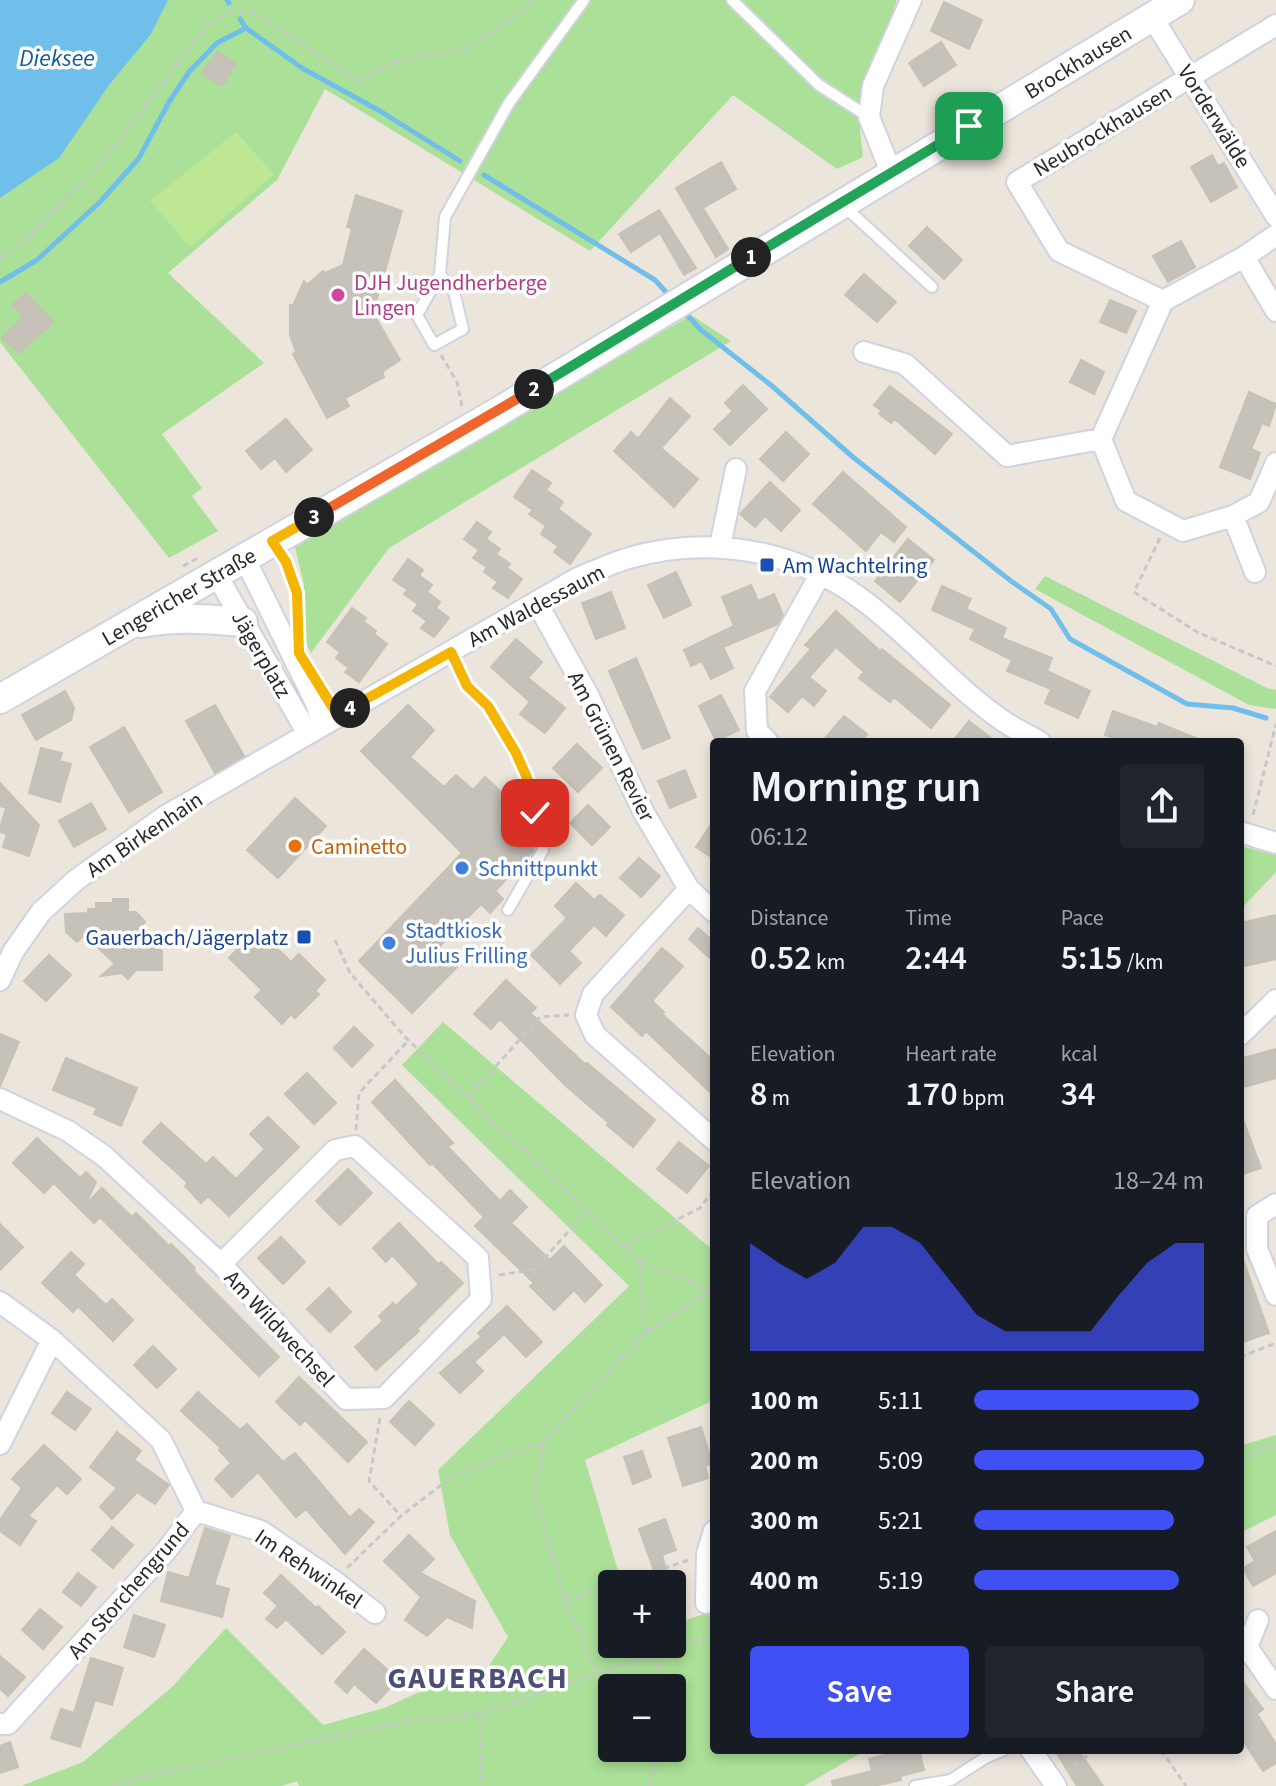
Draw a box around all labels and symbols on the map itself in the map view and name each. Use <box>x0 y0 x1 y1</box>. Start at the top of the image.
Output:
street label: Brockhausen <box>1018 18 1138 108</box>
water label: Dieksee <box>19 41 95 76</box>
street label: Vorderwälde <box>1170 58 1259 175</box>
street label: Neubrockhausen <box>1027 77 1178 185</box>
pin <box>935 92 1003 160</box>
pin: 1 <box>731 237 771 277</box>
place label: DJH Jugendherberge Lingen <box>354 267 547 324</box>
marker: DJH Jugendherberge Lingen <box>329 286 347 304</box>
pin: 2 <box>514 369 554 409</box>
pin: 3 <box>294 497 334 537</box>
street label: Lengericher Straße <box>96 540 262 654</box>
place label: Am Wachtelring <box>783 550 927 582</box>
street label: Am Waldessaum <box>462 556 611 655</box>
marker: Am Wachtelring <box>758 556 776 574</box>
street label: Jägerplatz <box>223 605 299 704</box>
street label: Am Grünen Revier <box>559 666 663 827</box>
pin: 4 <box>330 688 370 728</box>
pin <box>501 779 569 847</box>
street label: Am Birkenhain <box>80 784 209 886</box>
place label: Caminetto <box>311 831 407 863</box>
marker: Caminetto <box>286 837 304 855</box>
place label: Schnittpunkt <box>478 853 598 885</box>
marker: Schnittpunkt <box>453 859 471 877</box>
place label: Stadtkiosk Julius Frilling <box>405 915 527 972</box>
place label: Gauerbach/Jägerplatz <box>86 922 288 954</box>
marker: Gauerbach/Jägerplatz <box>295 928 313 946</box>
marker: Stadtkiosk Julius Frilling <box>380 934 398 952</box>
street label: Am Wildwechsel <box>217 1263 342 1394</box>
street label: Am Storchengrund <box>60 1515 197 1666</box>
street label: Im Rehwinkel <box>248 1521 369 1617</box>
district label: GAUERBACH <box>387 1657 569 1700</box>

